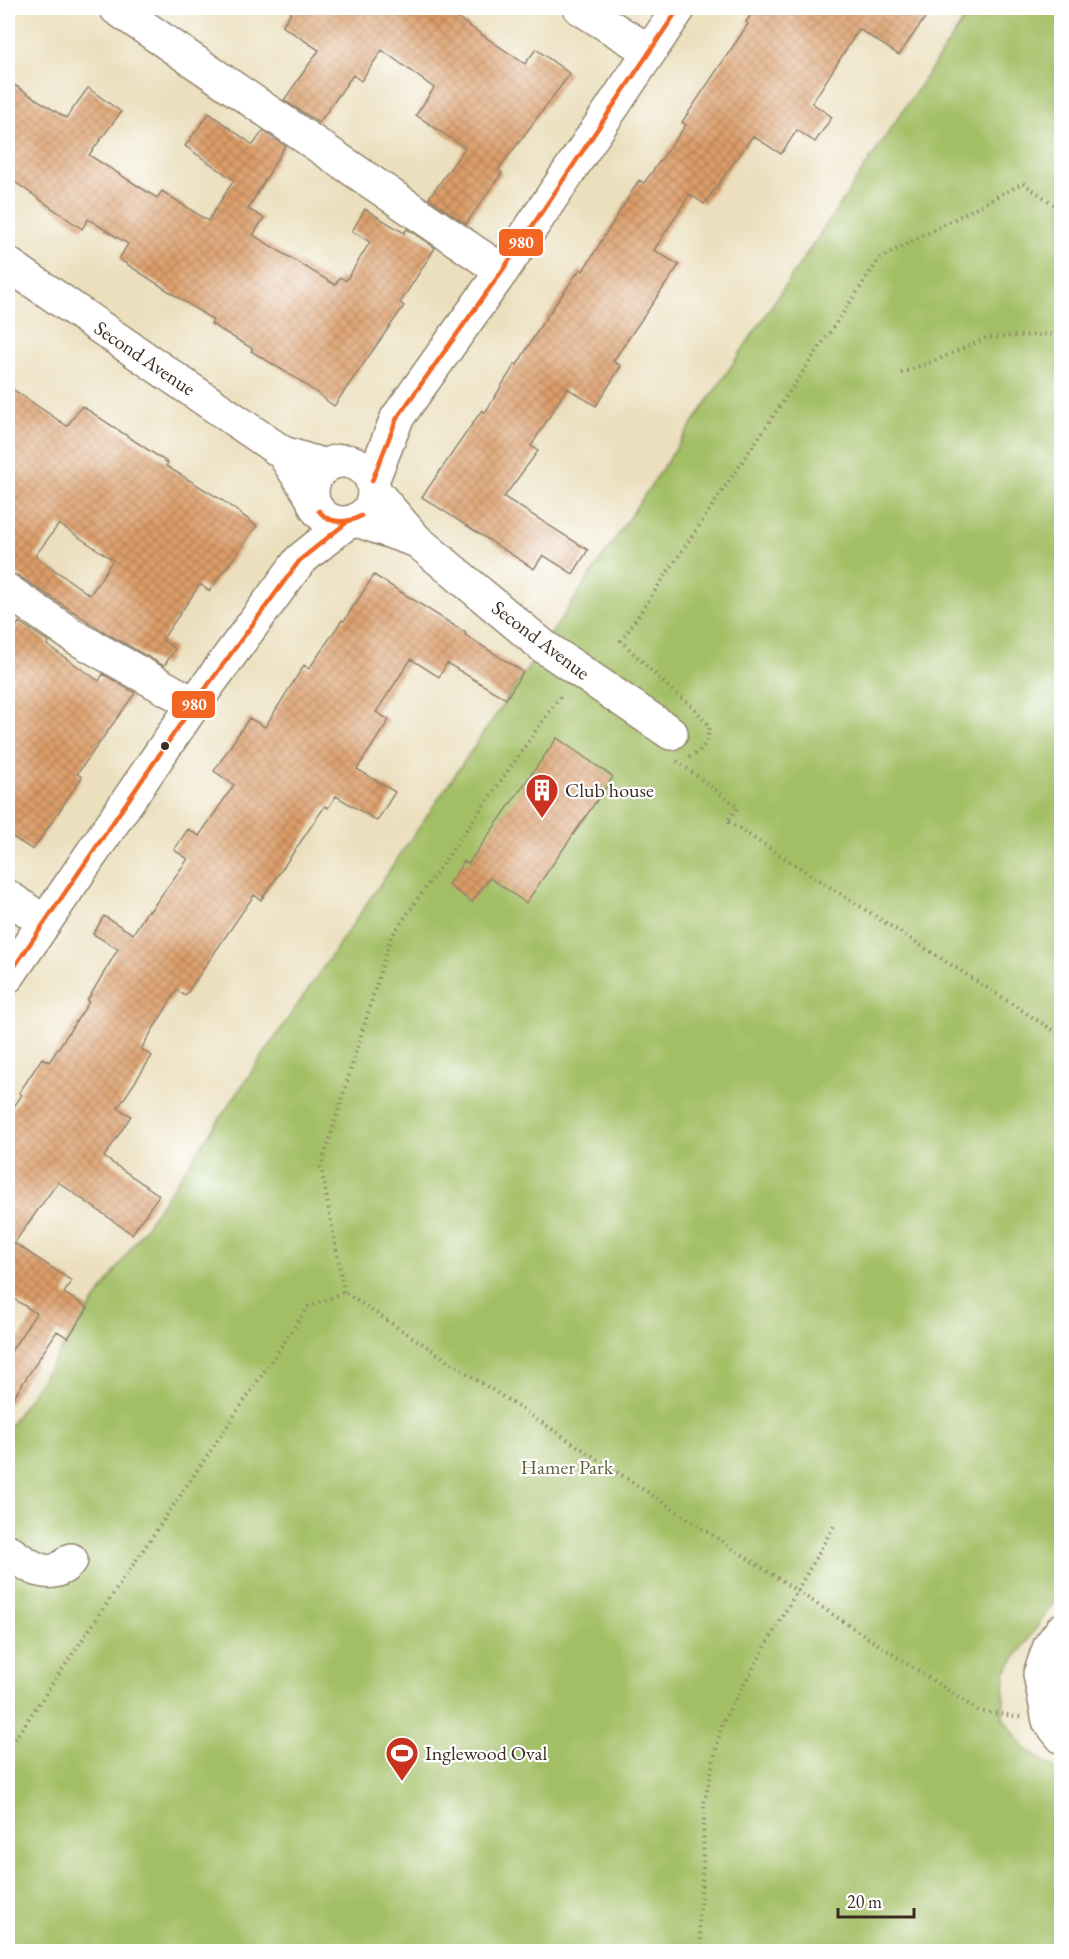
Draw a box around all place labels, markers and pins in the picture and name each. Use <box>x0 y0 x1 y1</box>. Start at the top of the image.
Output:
unlabelled marker <box>159 740 171 752</box>
building icon: Club house <box>524 772 560 819</box>
place label: Club house <box>565 777 654 803</box>
sports icon: Inglewood Oval <box>384 1735 420 1782</box>
place label: Inglewood Oval <box>425 1740 547 1766</box>

